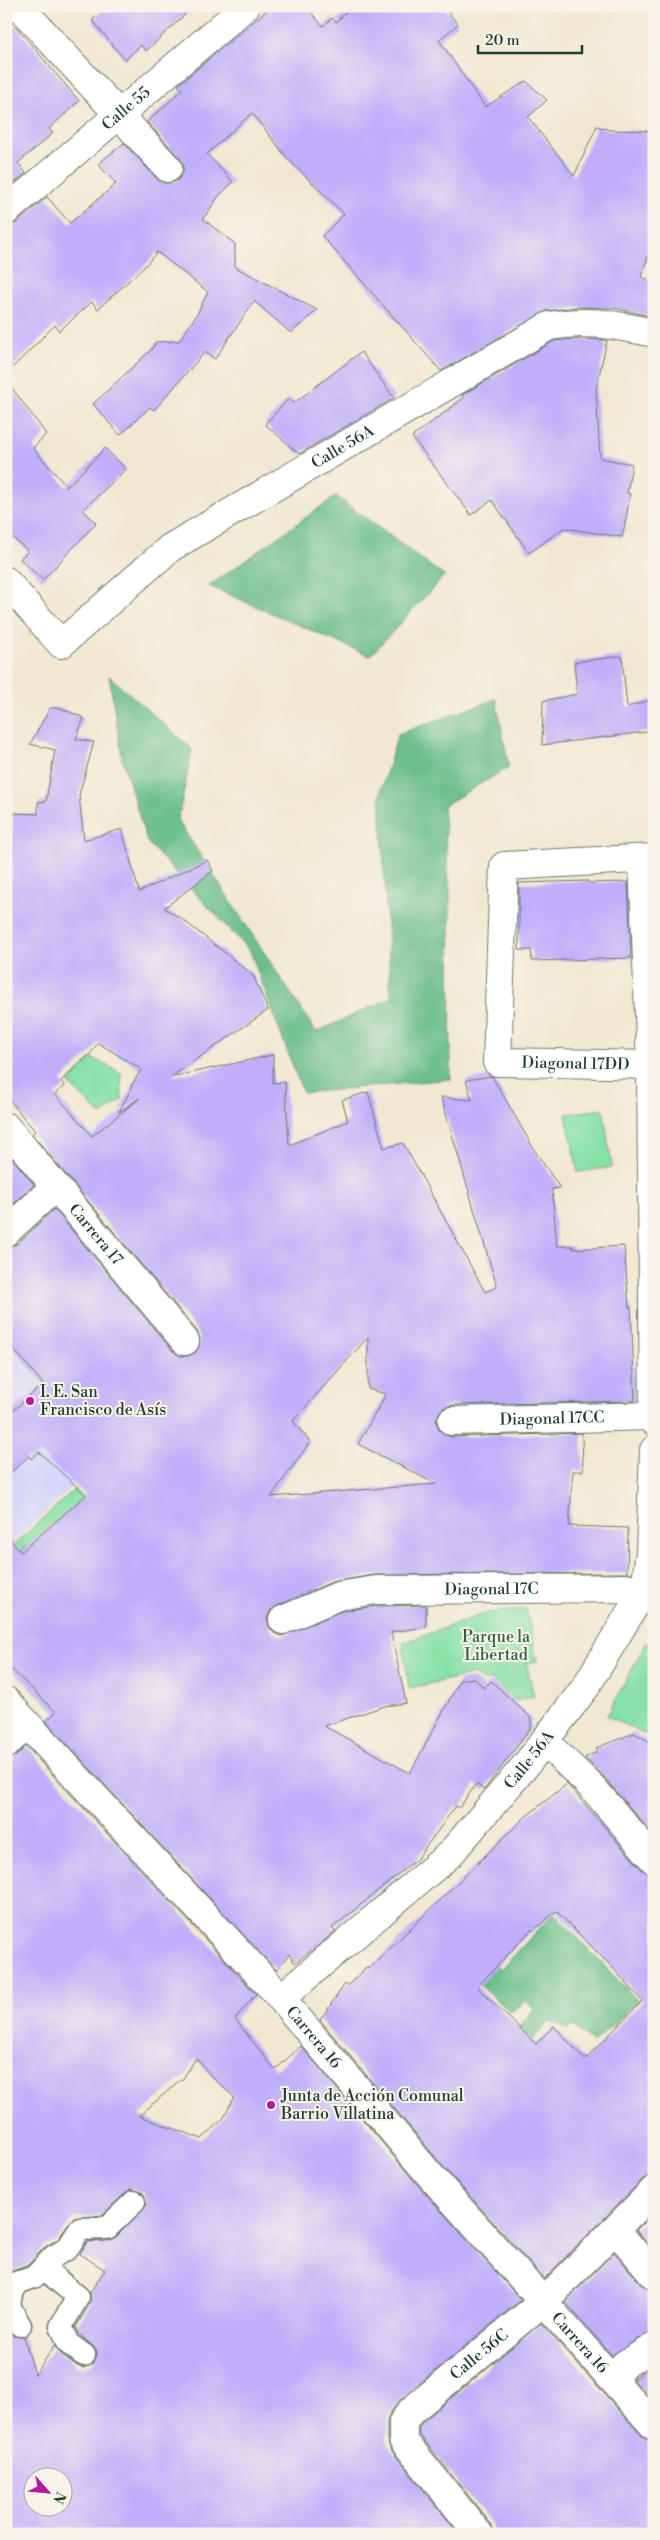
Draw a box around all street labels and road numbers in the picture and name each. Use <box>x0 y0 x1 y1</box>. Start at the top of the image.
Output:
street label: Calle 55 <box>98 82 155 135</box>
street label: Calle 56A <box>308 420 379 473</box>
street label: Diagonal 17DD <box>522 1052 630 1075</box>
street label: Carrera 17 <box>65 1200 127 1269</box>
street label: Diagonal 17CC <box>499 1407 605 1430</box>
street label: Diagonal 17C <box>444 1579 539 1599</box>
street label: Calle 56A <box>500 1726 559 1793</box>
street label: Carrera 16 <box>282 2002 346 2073</box>
street label: Carrera 16 <box>547 2308 613 2378</box>
street label: Calle 56C <box>446 2325 512 2384</box>

